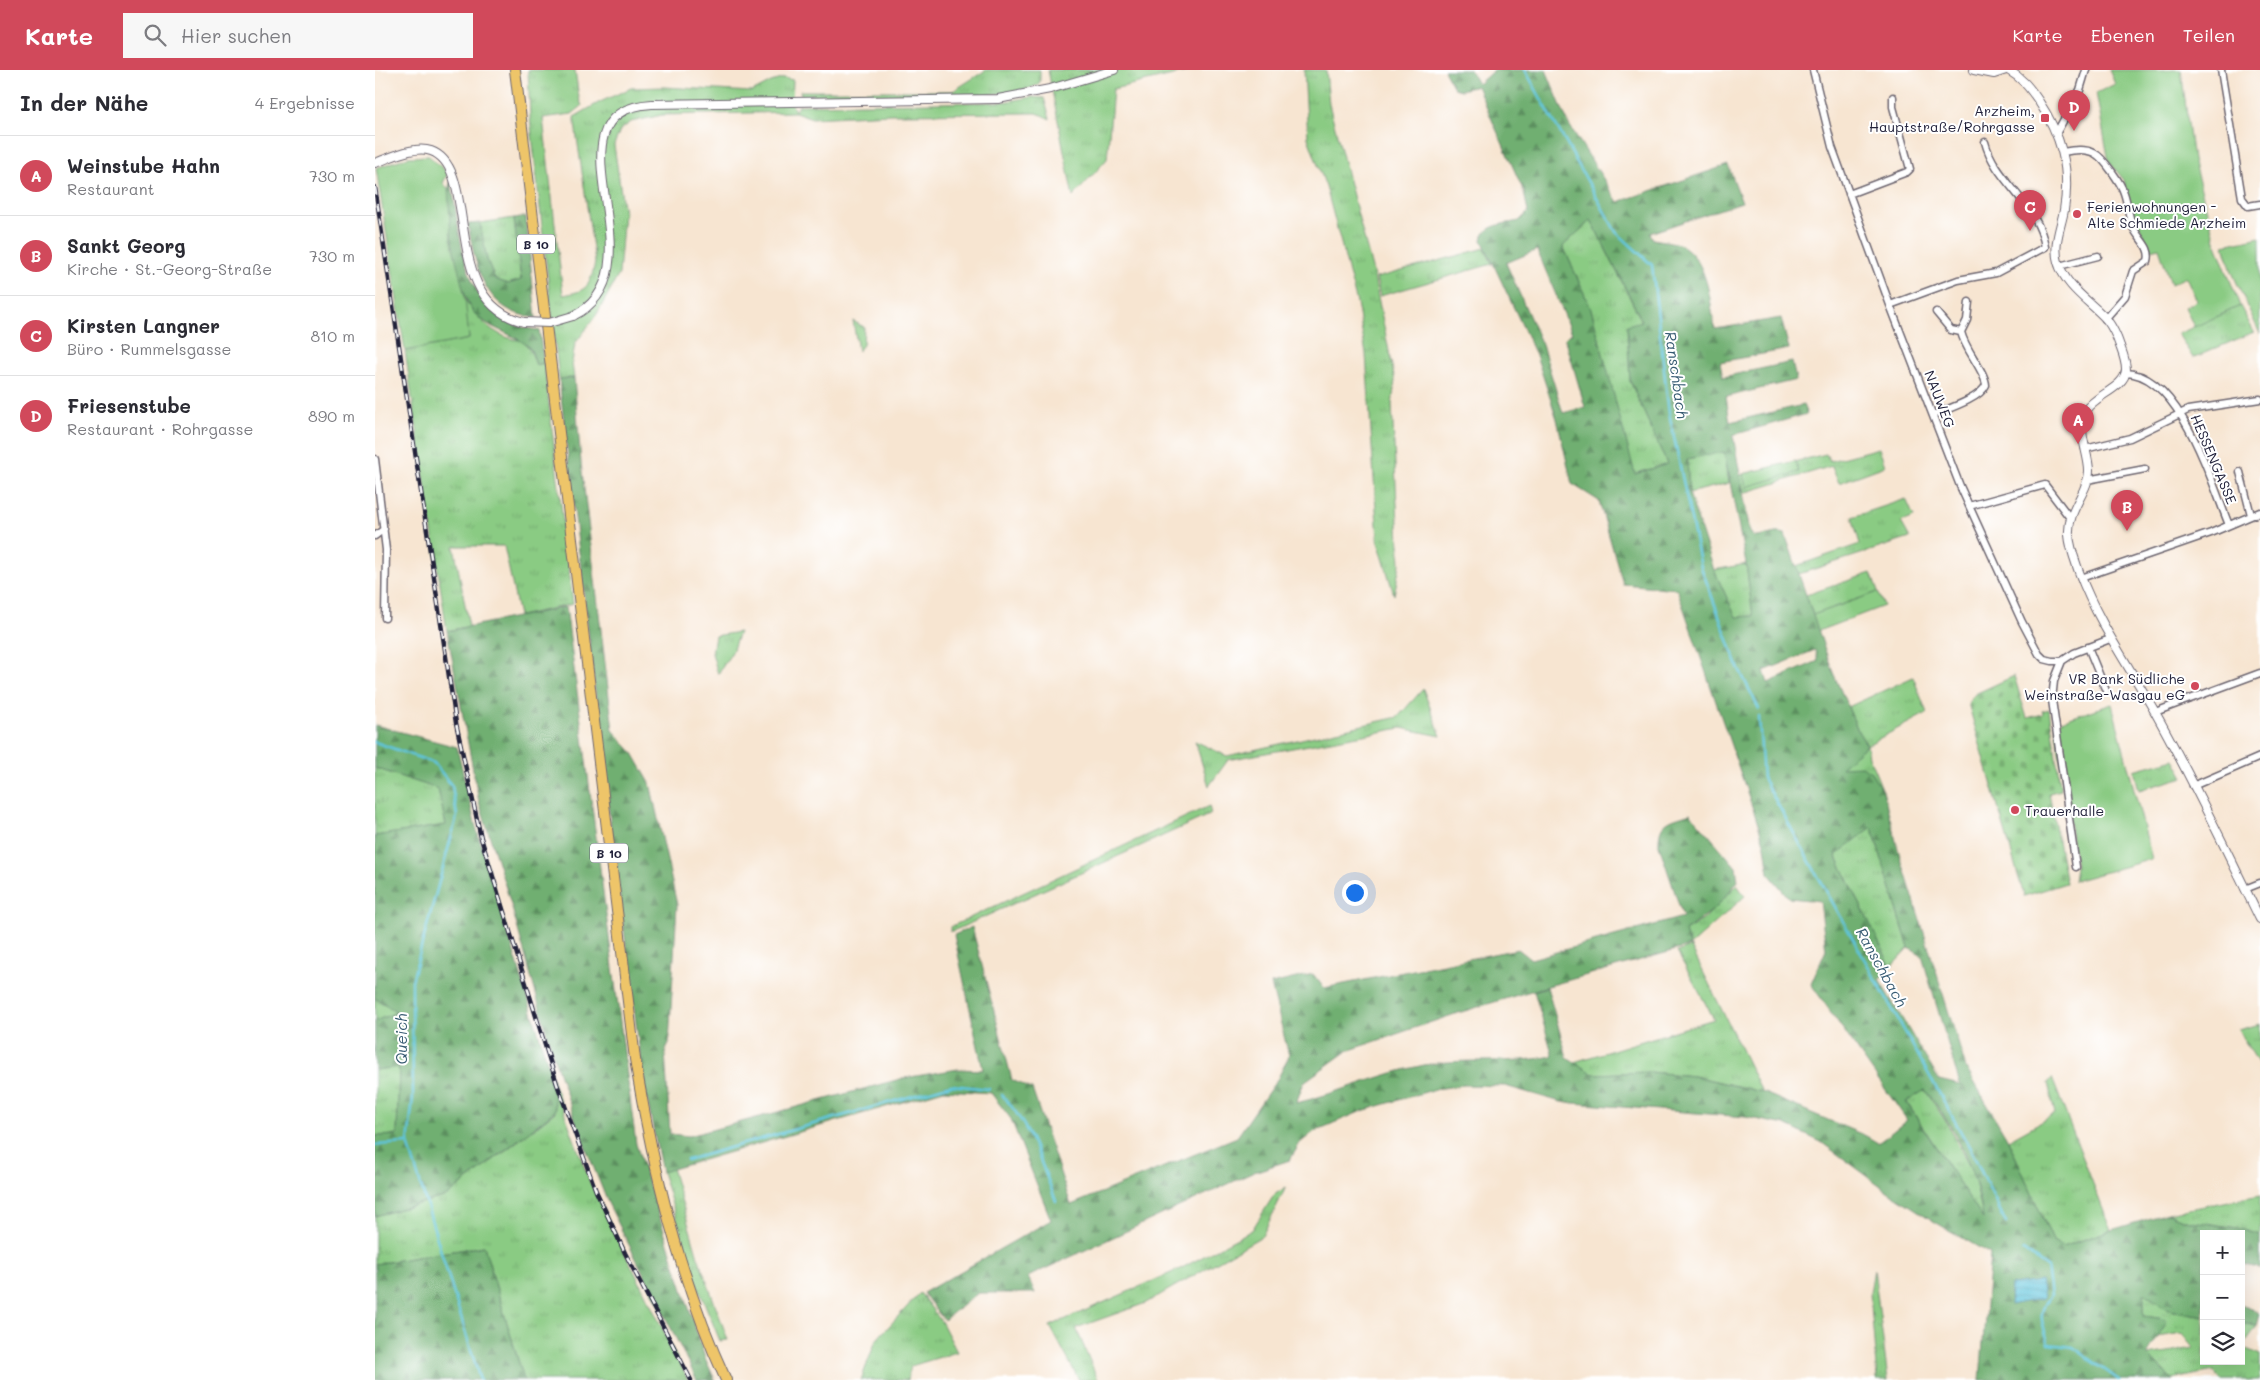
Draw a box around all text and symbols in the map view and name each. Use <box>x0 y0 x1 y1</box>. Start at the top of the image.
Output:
search box <box>123 13 473 58</box>
text: Karte <box>25 20 93 51</box>
icon: search <box>141 21 169 49</box>
text: Hier suchen <box>181 23 292 48</box>
text: Karte <box>2012 23 2063 47</box>
text: Ebenen <box>2091 23 2155 47</box>
text: Teilen <box>2183 23 2235 47</box>
text: In der Nähe <box>20 89 148 116</box>
pin: D <box>2058 90 2090 131</box>
text: 4 Ergebnisse <box>255 92 355 113</box>
place label: Arzheim, Hauptstraße/Rohrgasse <box>1869 101 2035 136</box>
marker: Arzheim, Hauptstraße/Rohrgasse <box>2039 112 2051 124</box>
text: Weinstube Hahn <box>67 153 220 178</box>
text: A <box>30 165 42 186</box>
text: 730 m <box>309 165 355 186</box>
text: Restaurant <box>67 178 155 199</box>
pin: C <box>2014 190 2046 231</box>
place label: Ferienwohnungen - Alte Schmiede Arzheim <box>2087 197 2246 232</box>
marker: Ferienwohnungen - Alte Schmiede Arzheim <box>2071 208 2083 220</box>
text: Sankt Georg <box>67 233 186 258</box>
road number: B 10 <box>517 234 555 253</box>
text: B <box>31 245 41 266</box>
text: 730 m <box>309 245 355 266</box>
text: Kirche · St.-Georg-Straße <box>67 258 272 279</box>
text: Kirsten Langner <box>67 313 220 338</box>
text: C <box>30 325 42 346</box>
text: 810 m <box>310 325 355 346</box>
water label: Ranschbach <box>1661 330 1693 420</box>
text: Büro · Rummelsgasse <box>67 338 231 359</box>
street label: NAUWEG <box>1920 368 1960 430</box>
text: Friesenstube <box>67 393 191 418</box>
pin: A <box>2062 403 2094 444</box>
text: D <box>30 405 42 426</box>
text: 890 m <box>308 405 355 426</box>
street label: HESSENGASSE <box>2187 411 2241 507</box>
text: Restaurant · Rohrgasse <box>67 418 253 439</box>
pin: B <box>2111 490 2143 531</box>
place label: VR Bank Südliche Weinstraße-Wasgau eG <box>2024 669 2185 704</box>
marker: VR Bank Südliche Weinstraße-Wasgau eG <box>2189 680 2201 692</box>
place label: Trauerhalle <box>2025 801 2104 820</box>
marker: Trauerhalle <box>2009 804 2021 816</box>
road number: B 10 <box>590 844 628 862</box>
your location <box>1342 880 1368 906</box>
water label: Ranschbach <box>1852 924 1912 1010</box>
water label: Queich <box>391 1013 411 1065</box>
map controls <box>2200 1230 2245 1365</box>
button: + <box>2200 1230 2245 1275</box>
button: − <box>2200 1275 2245 1320</box>
button: layers <box>2200 1320 2245 1365</box>

